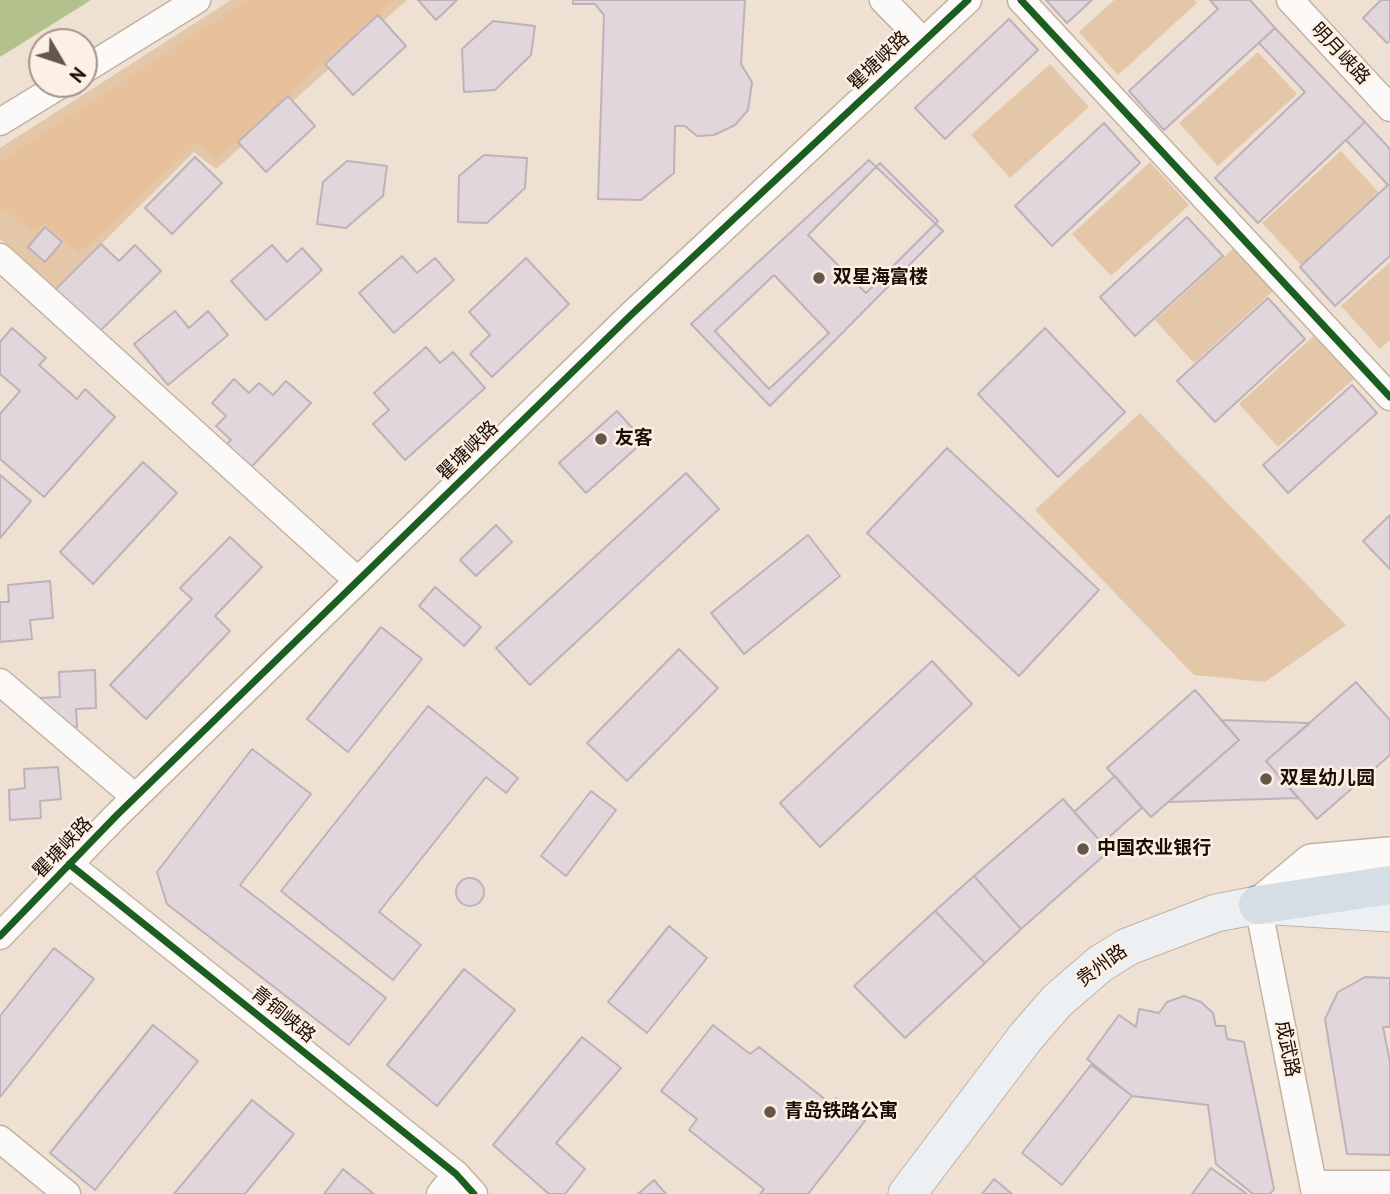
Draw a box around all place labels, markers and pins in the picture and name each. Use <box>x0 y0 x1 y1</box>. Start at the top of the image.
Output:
place label: 双星海富楼 <box>833 267 928 289</box>
marker: 双星海富楼 <box>811 270 827 286</box>
place label: 友客 <box>615 428 653 450</box>
marker: 友客 <box>593 431 609 447</box>
place label: 双星幼儿园 <box>1280 768 1375 790</box>
marker: 双星幼儿园 <box>1258 771 1274 787</box>
place label: 中国农业银行 <box>1097 838 1211 860</box>
marker: 中国农业银行 <box>1075 841 1091 857</box>
place label: 青岛铁路公寓 <box>784 1101 898 1123</box>
marker: 青岛铁路公寓 <box>762 1104 778 1120</box>

